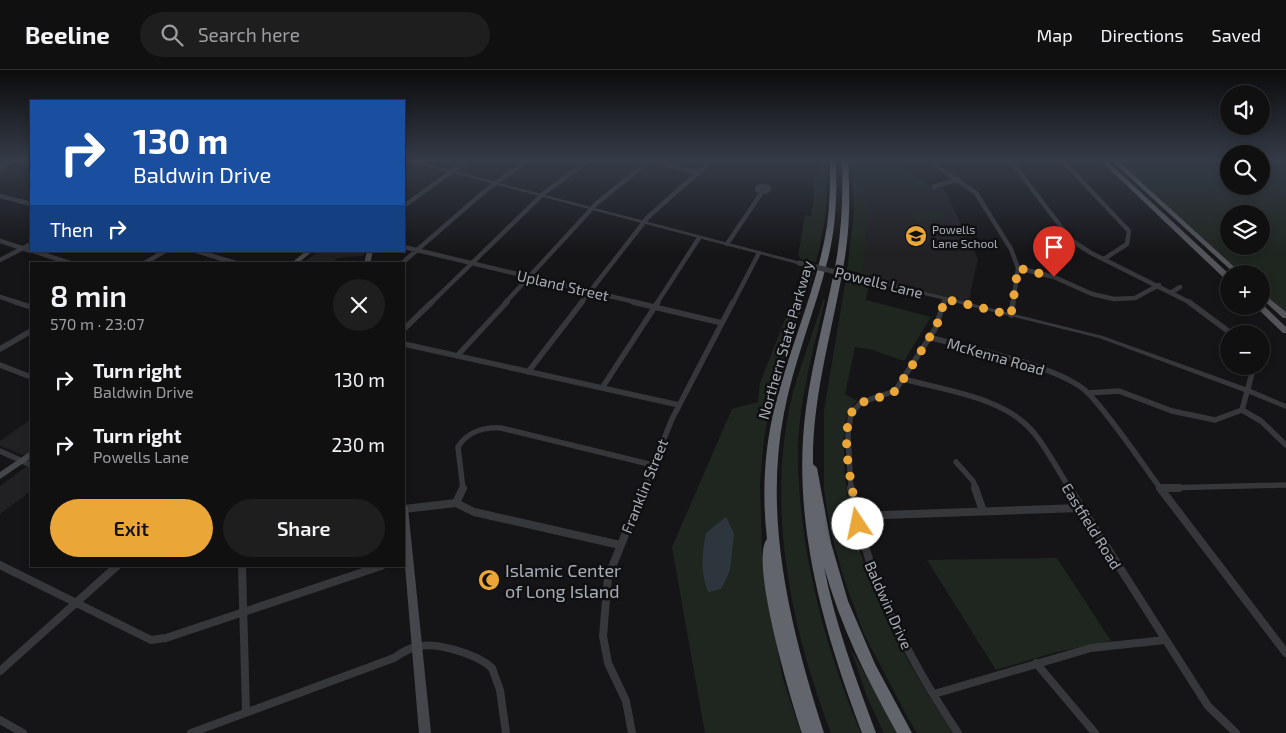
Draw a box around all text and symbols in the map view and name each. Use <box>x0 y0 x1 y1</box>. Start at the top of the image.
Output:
search box <box>140 12 490 57</box>
text: Beeline <box>25 20 110 49</box>
icon: search <box>158 21 186 49</box>
text: Search here <box>198 23 300 46</box>
text: Map <box>1036 24 1073 46</box>
text: Directions <box>1101 24 1184 46</box>
text: Saved <box>1212 24 1261 46</box>
map controls <box>1220 85 1270 375</box>
button: sound <box>1220 85 1270 135</box>
text: 130 m <box>133 119 228 161</box>
icon: right <box>50 120 115 185</box>
button: search <box>1220 145 1270 195</box>
text: Baldwin Drive <box>133 161 271 187</box>
button: layers <box>1220 205 1270 255</box>
icon: right <box>103 215 131 243</box>
text: Then <box>50 218 93 241</box>
place label: Powells Lane School <box>932 222 998 250</box>
school or university icon: Powells Lane School <box>904 224 928 248</box>
pin <box>1033 226 1075 277</box>
icon: arrive <box>1040 233 1068 261</box>
street label: Northern State Parkway <box>754 259 816 421</box>
street label: Powells Lane <box>833 262 925 302</box>
button: + <box>1220 265 1270 315</box>
street label: Upland Street <box>515 266 611 304</box>
text: 8 min <box>50 277 127 313</box>
button: close <box>333 279 385 331</box>
text: 570 m · 23:07 <box>50 314 144 333</box>
button: − <box>1220 325 1270 375</box>
street label: McKenna Road <box>945 333 1047 379</box>
text: Turn right <box>93 359 181 382</box>
icon: right <box>50 366 78 394</box>
text: 130 m <box>335 368 385 391</box>
text: Baldwin Drive <box>93 382 194 401</box>
text: Turn right <box>93 424 181 447</box>
icon: right <box>50 431 78 459</box>
text: 230 m <box>331 433 385 456</box>
street label: Franklin Street <box>617 436 671 536</box>
text: Powells Lane <box>93 447 189 466</box>
street label: Eastfield Road <box>1058 480 1126 572</box>
position arrow <box>831 497 883 549</box>
button: Exit <box>50 499 213 557</box>
button: Share <box>223 499 385 557</box>
street label: Baldwin Drive <box>862 558 916 652</box>
place label: Islamic Center of Long Island <box>505 559 621 602</box>
mosque icon: Islamic Center of Long Island <box>477 568 501 592</box>

